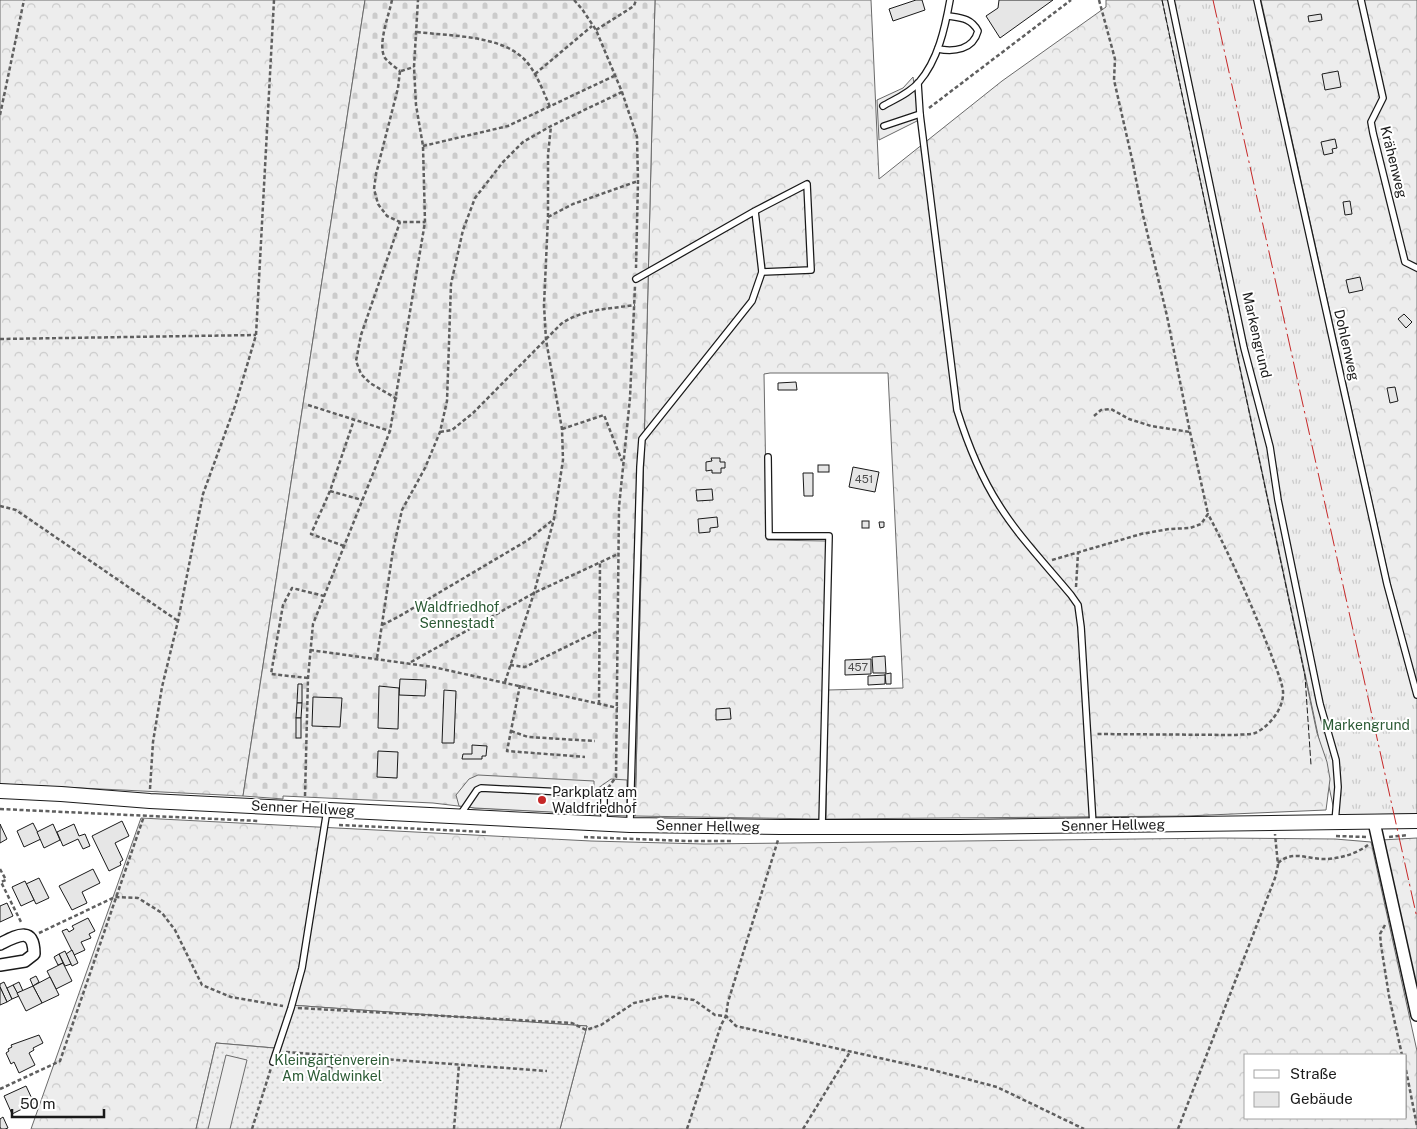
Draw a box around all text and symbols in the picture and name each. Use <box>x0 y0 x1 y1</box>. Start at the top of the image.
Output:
street label: Krähenweg <box>1377 124 1411 200</box>
street label: Markengrund <box>1239 290 1275 380</box>
street label: Dohlenweg <box>1331 308 1363 383</box>
house number: 451 <box>855 473 873 485</box>
park label: Waldfriedhof Sennestadt <box>415 599 500 631</box>
house number: 457 <box>848 661 869 673</box>
park label: Markengrund <box>1322 717 1410 733</box>
place label: Parkplatz am Waldfriedhof <box>552 784 637 816</box>
marker: Parkplatz am Waldfriedhof <box>536 794 548 806</box>
street label: Senner Hellweg <box>251 797 356 819</box>
street label: Senner Hellweg <box>1061 816 1166 834</box>
street label: Senner Hellweg <box>656 817 761 835</box>
park label: Kleingartenverein Am Waldwinkel <box>274 1052 390 1084</box>
legend <box>1244 1054 1407 1119</box>
text: Straße <box>1290 1065 1337 1082</box>
scale bar <box>12 1086 105 1118</box>
text: Gebäude <box>1290 1090 1353 1107</box>
text: 50 m <box>20 1095 55 1112</box>

